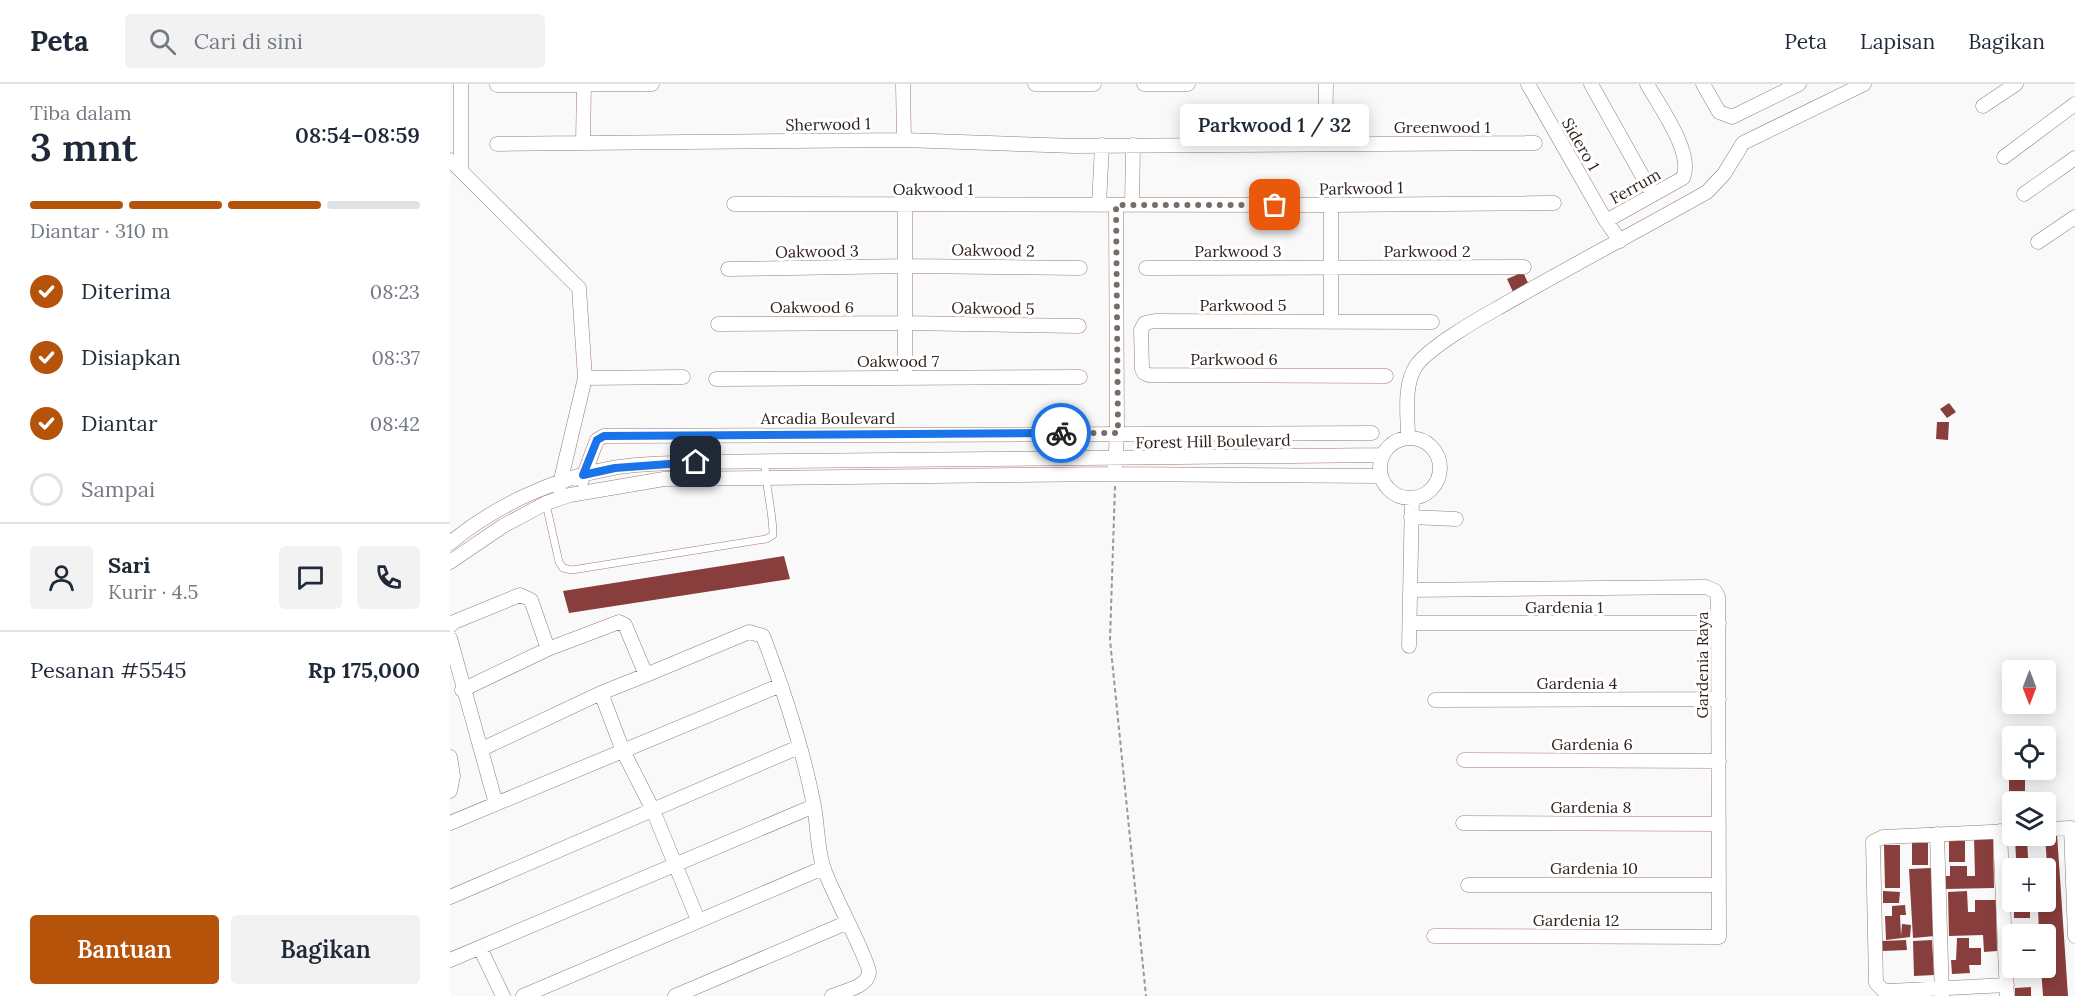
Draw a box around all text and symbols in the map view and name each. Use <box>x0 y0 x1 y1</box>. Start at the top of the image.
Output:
search box <box>125 14 545 68</box>
text: Peta <box>30 23 89 59</box>
icon: search <box>146 25 179 58</box>
text: Cari di sini <box>194 27 303 55</box>
text: Peta <box>1784 28 1827 55</box>
text: Lapisan <box>1860 28 1935 55</box>
text: Bagikan <box>1968 28 2045 55</box>
text: Tiba dalam <box>30 100 132 125</box>
callout: Parkwood 1 / 32 <box>1180 103 1370 145</box>
text: Parkwood 1 / 32 <box>1198 112 1351 137</box>
street label: Sherwood 1 <box>785 113 871 135</box>
street label: Sidero 1 <box>1558 114 1604 174</box>
street label: Greenwood 1 <box>1394 117 1490 137</box>
text: 08:54–08:59 <box>295 121 420 149</box>
text: 3 mnt <box>30 122 138 172</box>
street label: Ferrum <box>1606 164 1664 208</box>
street label: Parkwood 1 <box>1319 177 1403 199</box>
street label: Oakwood 1 <box>893 179 973 199</box>
pin <box>1249 179 1300 230</box>
icon: bag <box>1258 188 1291 221</box>
text: Diantar · 310 m <box>30 218 169 243</box>
street label: Oakwood 2 <box>951 239 1035 261</box>
street label: Oakwood 3 <box>775 240 859 262</box>
street label: Parkwood 3 <box>1194 241 1282 261</box>
street label: Parkwood 2 <box>1383 241 1471 261</box>
icon: check <box>30 275 63 308</box>
text: Diterima <box>81 277 171 305</box>
text: 08:23 <box>370 279 420 304</box>
street label: Parkwood 5 <box>1199 295 1287 315</box>
street label: Oakwood 6 <box>770 297 854 317</box>
street label: Oakwood 5 <box>951 297 1035 319</box>
icon: check <box>30 341 63 374</box>
text: Disiapkan <box>81 343 181 371</box>
text: 08:37 <box>371 345 420 370</box>
street label: Parkwood 6 <box>1190 349 1278 369</box>
street label: Oakwood 7 <box>857 351 940 371</box>
courier <box>1031 403 1091 463</box>
icon: check <box>30 407 63 440</box>
street label: Arcadia Boulevard <box>760 408 896 428</box>
text: Diantar <box>81 409 157 437</box>
text: 08:42 <box>370 411 420 436</box>
icon: bike <box>1045 417 1078 450</box>
street label: Forest Hill Boulevard <box>1135 430 1291 452</box>
pin <box>670 436 721 487</box>
icon: home <box>679 445 712 478</box>
text: Sampai <box>81 475 155 503</box>
button: person <box>30 546 93 609</box>
button: chat <box>279 546 342 609</box>
button: phone <box>357 546 420 609</box>
text: Sari <box>108 551 150 579</box>
text: Kurir · 4.5 <box>108 579 199 604</box>
street label: Gardenia 1 <box>1525 597 1603 617</box>
street label: Gardenia Raya <box>1692 611 1712 719</box>
text: Pesanan #5545 <box>30 656 187 684</box>
text: Rp 175,000 <box>308 656 420 684</box>
north arrow <box>2002 660 2056 714</box>
map controls <box>2002 660 2056 978</box>
street label: Gardenia 4 <box>1537 673 1618 693</box>
button: locate <box>2002 726 2056 780</box>
street label: Gardenia 6 <box>1551 734 1633 754</box>
button: layers <box>2002 792 2056 846</box>
street label: Gardenia 8 <box>1550 797 1632 817</box>
street label: Gardenia 10 <box>1550 858 1638 878</box>
button: + <box>2002 858 2056 912</box>
street label: Gardenia 12 <box>1533 910 1619 930</box>
button: Bantuan <box>30 915 219 984</box>
button: Bagikan <box>231 915 420 984</box>
button: − <box>2002 924 2056 978</box>

